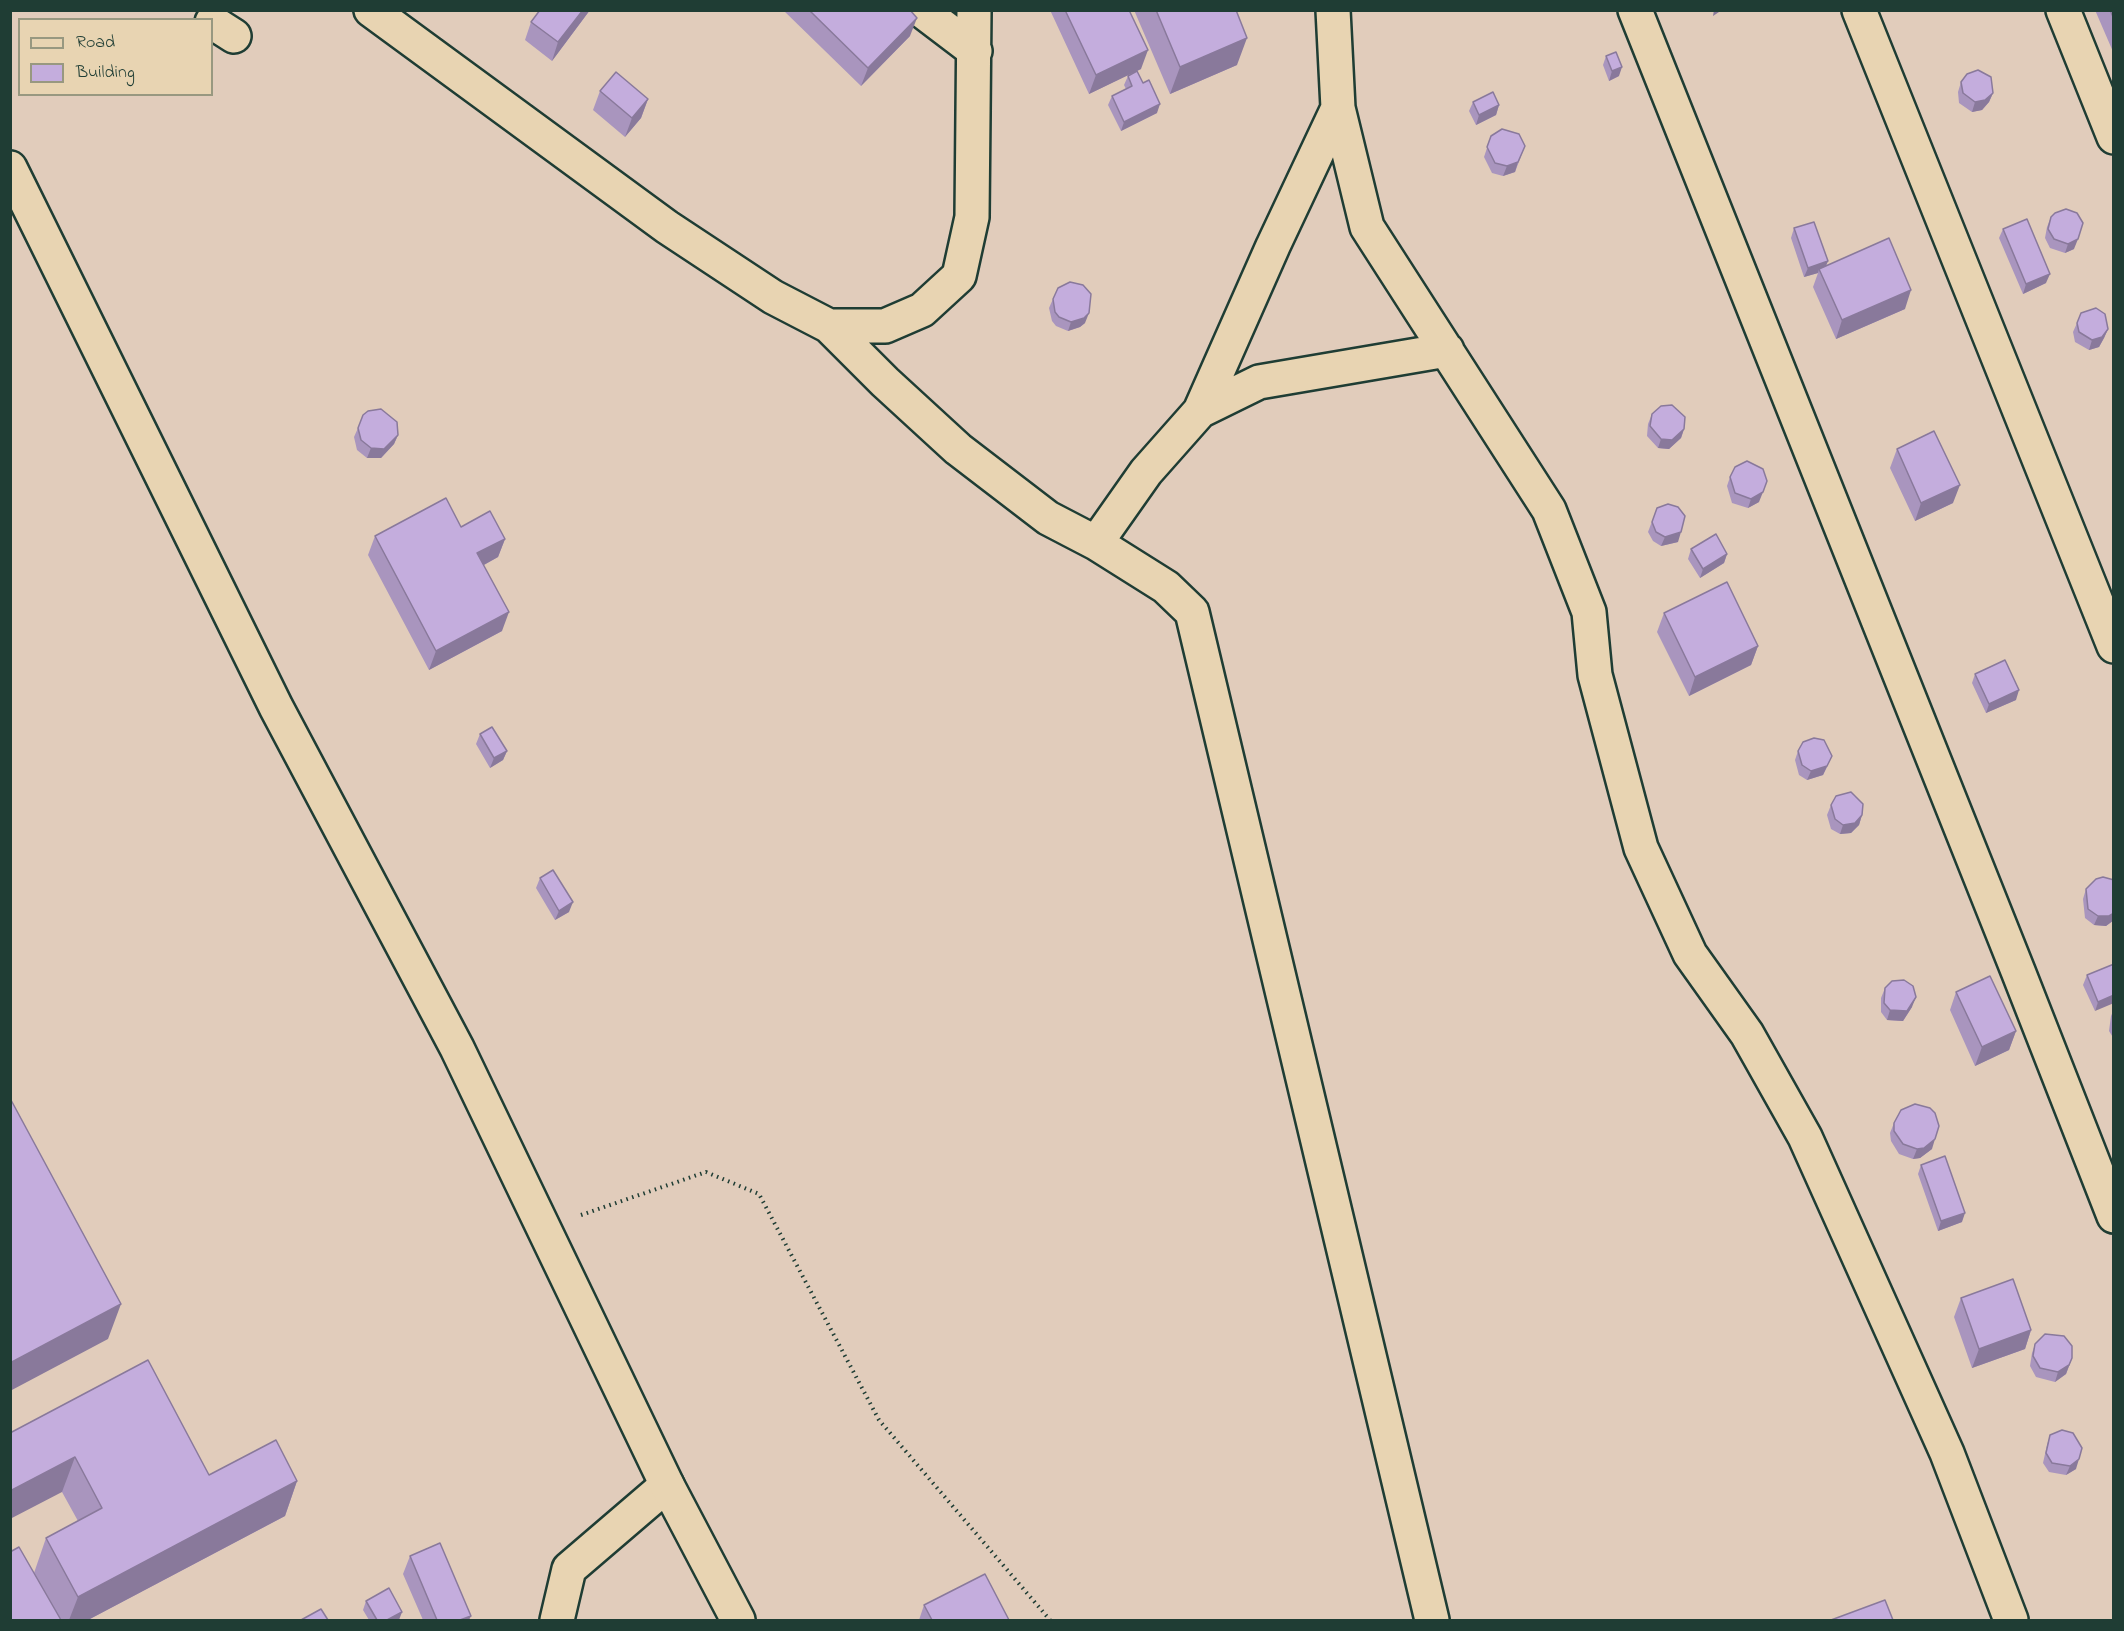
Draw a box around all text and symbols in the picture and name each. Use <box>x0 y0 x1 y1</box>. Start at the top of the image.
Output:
legend <box>18 18 213 96</box>
text: Road <box>76 30 115 56</box>
text: Building <box>76 60 135 86</box>

